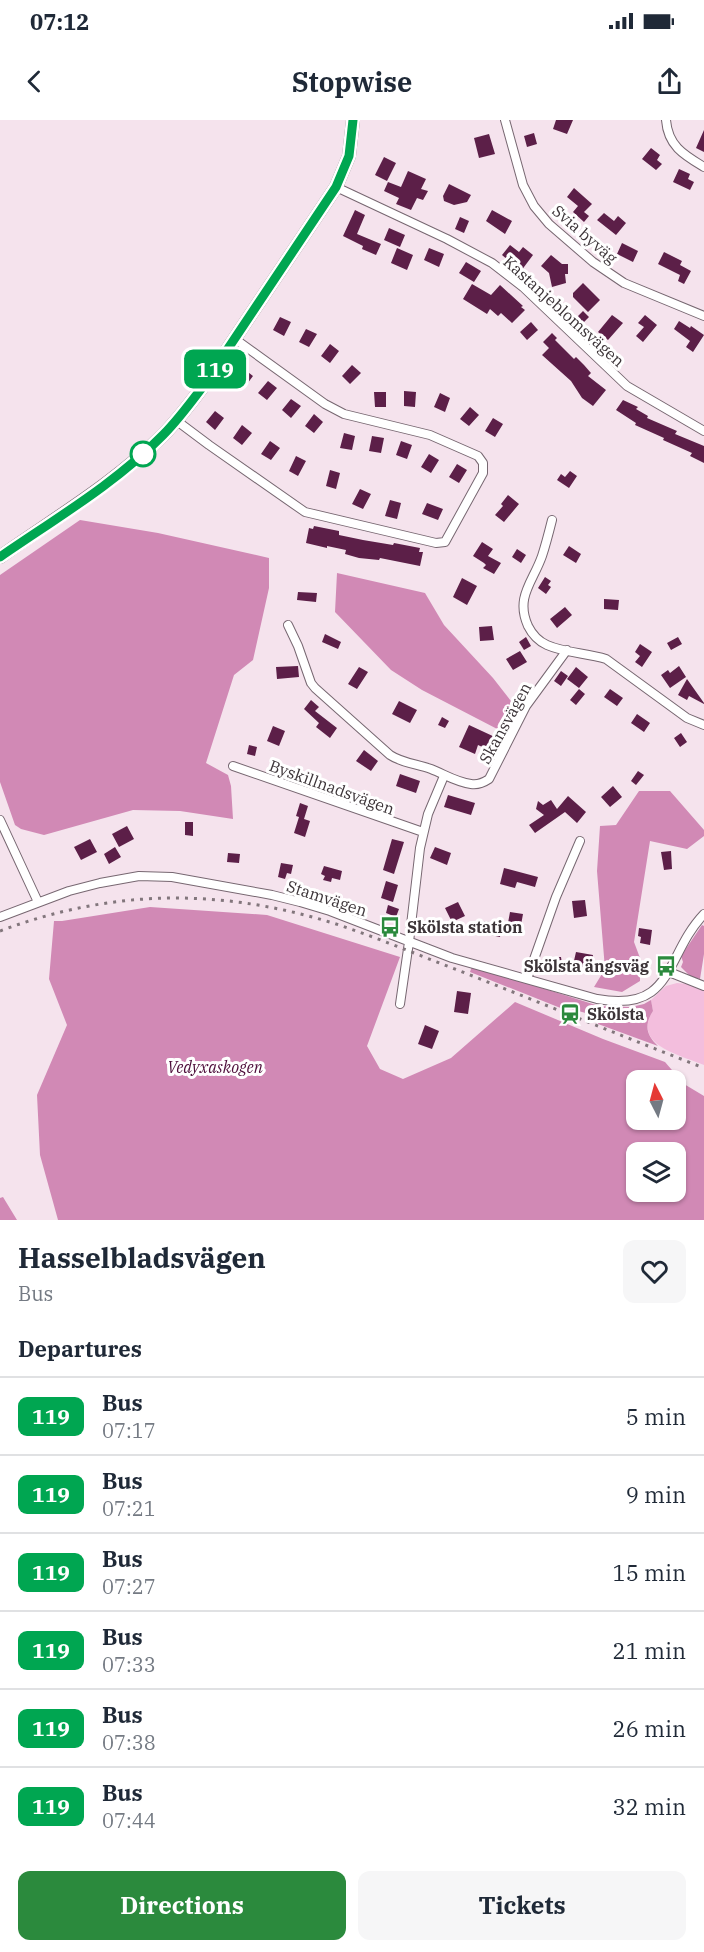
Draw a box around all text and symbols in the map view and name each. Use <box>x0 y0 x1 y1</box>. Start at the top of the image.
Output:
text: 07:12 <box>30 7 89 36</box>
text: Stopwise <box>292 64 412 99</box>
icon: back <box>18 65 51 98</box>
icon: share <box>653 65 686 98</box>
street label: Svia byväg <box>548 200 622 268</box>
street label: Kastanjeblomsvägen <box>499 251 629 371</box>
line badge: 119 <box>180 350 250 388</box>
text: 119 <box>196 355 234 383</box>
unlabelled marker <box>130 441 156 467</box>
street label: Skansvägen <box>474 679 536 767</box>
street label: Byskillnadsvägen <box>267 755 397 819</box>
street label: Stamvägen <box>284 876 370 920</box>
bus stop icon: Skölsta station <box>378 915 402 939</box>
place label: Skölsta station <box>407 917 523 937</box>
bus stop icon: Skölsta ängsväg <box>654 954 678 978</box>
place label: Skölsta ängsväg <box>524 956 650 976</box>
station icon: Skölsta <box>558 1002 582 1026</box>
place label: Skölsta <box>587 1004 644 1024</box>
park label: Vedyxaskogen <box>167 1057 263 1077</box>
north arrow <box>626 1070 686 1130</box>
map controls <box>626 1070 686 1202</box>
button: layers <box>626 1142 686 1202</box>
text: Hasselbladsvägen <box>18 1239 266 1276</box>
button: heart <box>623 1240 686 1303</box>
text: Bus <box>18 1280 53 1307</box>
text: Departures <box>18 1334 142 1363</box>
text: Bus <box>102 1388 143 1417</box>
text: 119 <box>32 1402 70 1430</box>
text: 5 min <box>626 1402 686 1431</box>
text: 07:17 <box>102 1417 156 1444</box>
text: Bus <box>102 1466 143 1495</box>
text: 119 <box>32 1480 70 1508</box>
text: 9 min <box>626 1480 686 1509</box>
text: 07:21 <box>102 1495 156 1522</box>
text: Bus <box>102 1544 143 1573</box>
text: 119 <box>32 1558 70 1586</box>
text: 15 min <box>613 1558 686 1587</box>
text: 07:27 <box>102 1573 156 1600</box>
text: Bus <box>102 1622 143 1651</box>
text: 119 <box>32 1636 70 1664</box>
text: 21 min <box>613 1636 686 1665</box>
text: 07:33 <box>102 1651 156 1678</box>
text: Bus <box>102 1700 143 1729</box>
text: 119 <box>32 1714 70 1742</box>
text: 26 min <box>613 1714 686 1743</box>
text: 07:38 <box>102 1729 156 1756</box>
text: Bus <box>102 1778 143 1807</box>
text: 119 <box>32 1792 70 1820</box>
text: 32 min <box>613 1792 686 1821</box>
text: 07:44 <box>102 1807 156 1834</box>
button: Directions <box>18 1871 346 1940</box>
button: Tickets <box>358 1871 686 1940</box>

